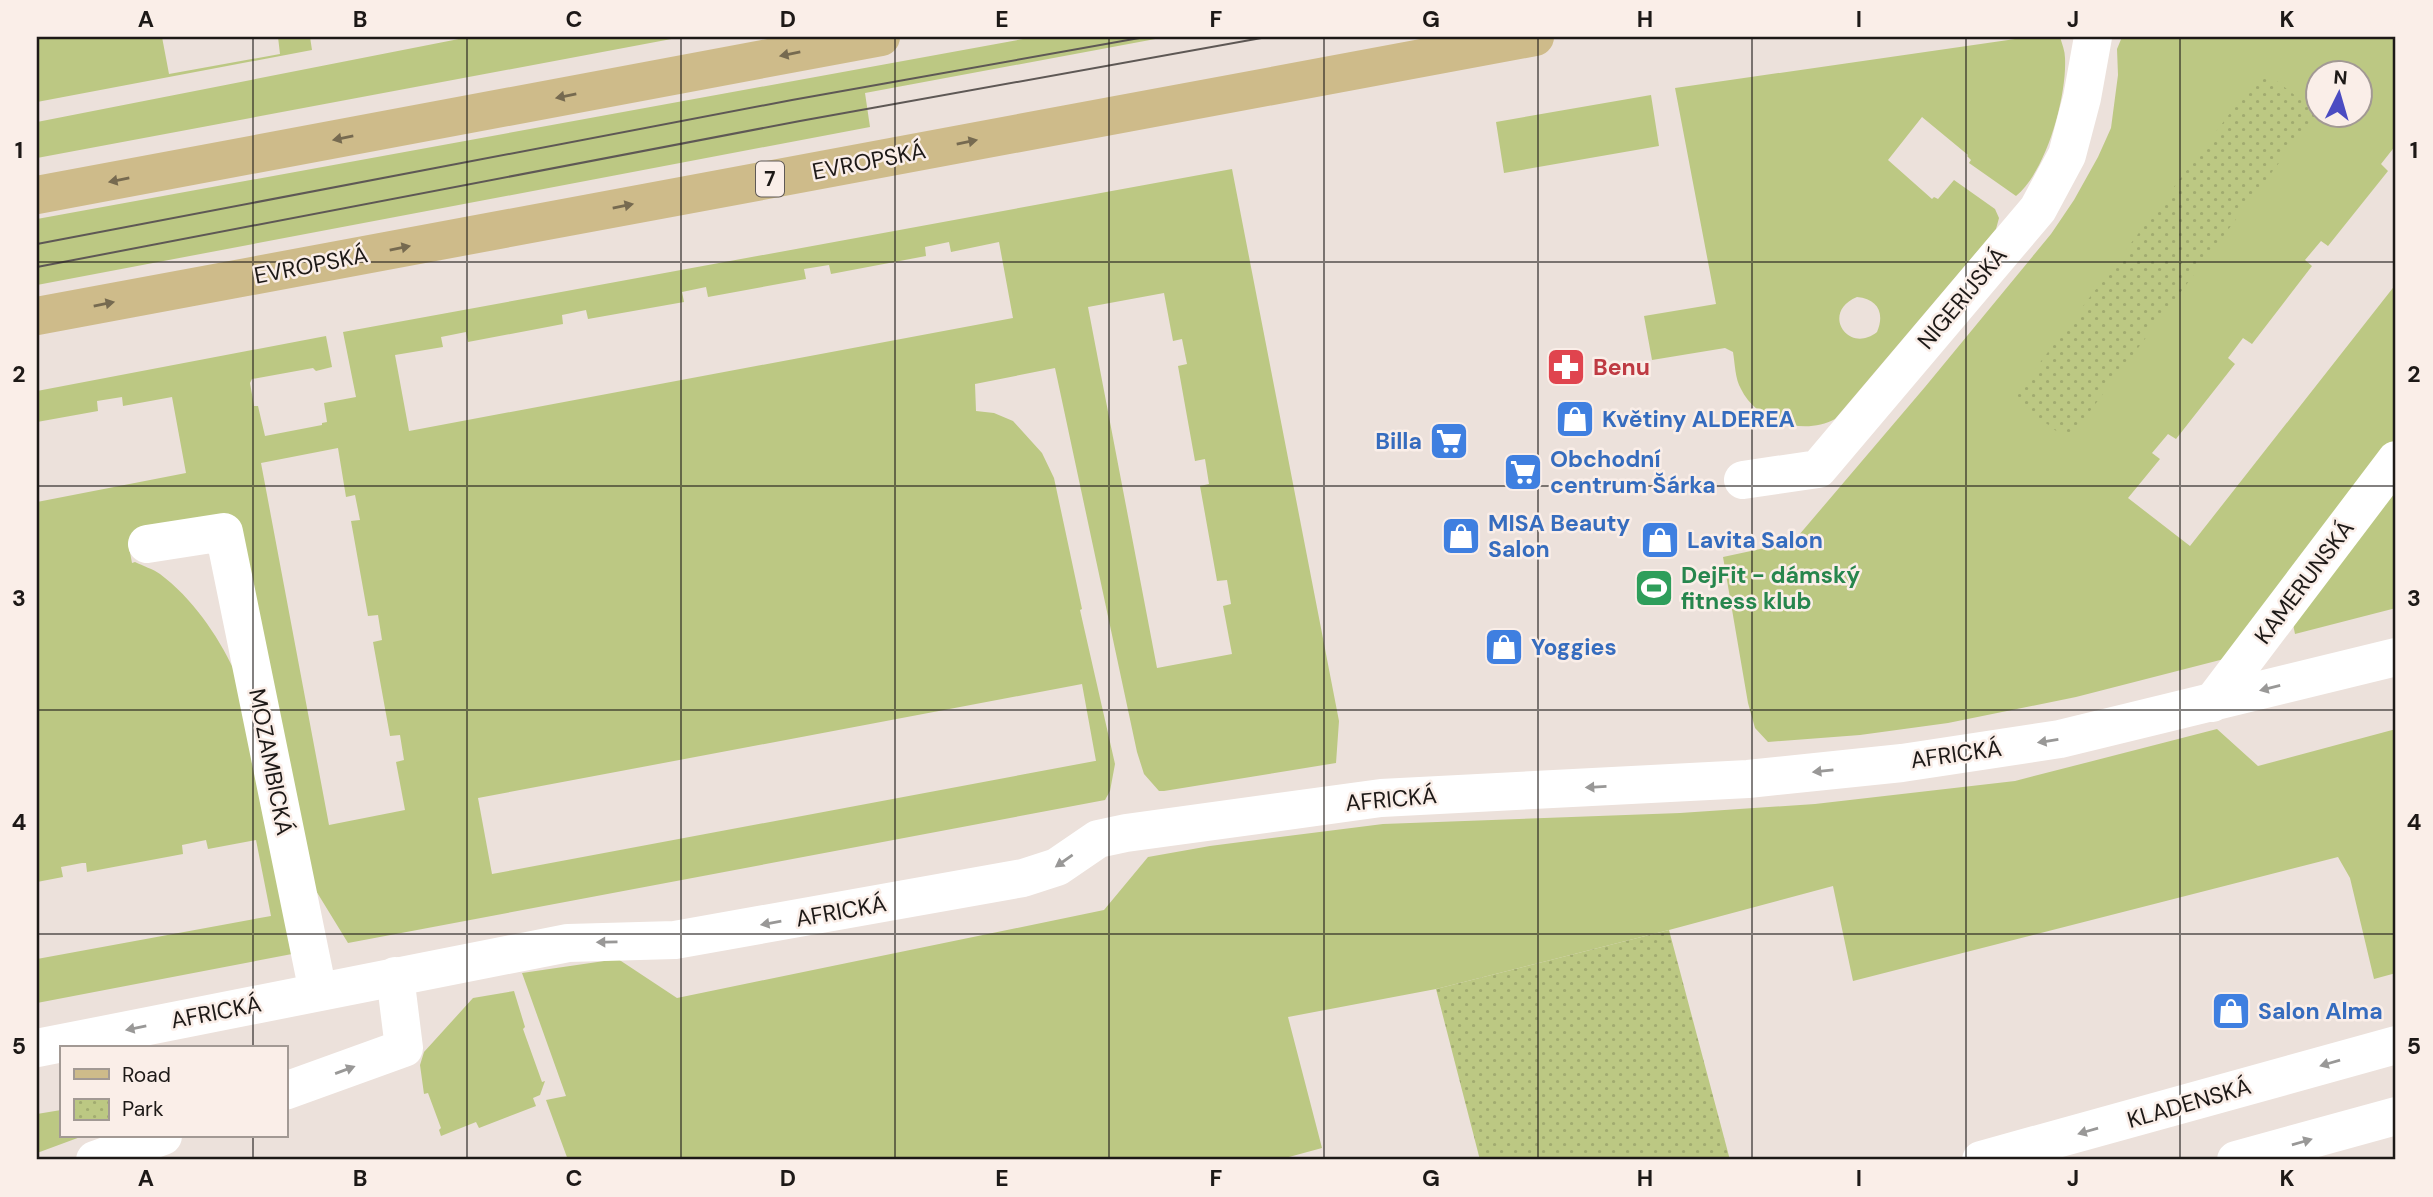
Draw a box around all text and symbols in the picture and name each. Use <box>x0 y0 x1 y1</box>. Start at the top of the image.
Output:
text: A <box>138 4 154 34</box>
text: B <box>353 4 367 34</box>
text: C <box>566 4 582 34</box>
text: D <box>780 4 796 34</box>
text: E <box>995 4 1009 34</box>
text: F <box>1210 4 1223 34</box>
text: G <box>1422 4 1440 34</box>
text: H <box>1637 4 1653 34</box>
text: I <box>1856 4 1862 34</box>
text: J <box>2067 4 2079 34</box>
text: K <box>2279 4 2295 34</box>
one-way arrow <box>779 49 801 60</box>
north arrow <box>2304 60 2374 130</box>
text: N <box>2332 65 2348 91</box>
one-way arrow <box>555 90 577 101</box>
one-way arrow <box>332 132 354 143</box>
text: 1 <box>15 135 23 165</box>
street label: EVROPSKÁ <box>810 135 928 187</box>
text: 1 <box>2410 135 2418 165</box>
one-way arrow <box>956 136 978 147</box>
road number: 7 <box>756 162 784 196</box>
one-way arrow <box>108 174 130 185</box>
one-way arrow <box>612 201 634 212</box>
street label: EVROPSKÁ <box>252 239 370 291</box>
street label: NIGERIJSKÁ <box>1911 241 2013 355</box>
one-way arrow <box>389 242 411 253</box>
one-way arrow <box>93 298 115 309</box>
pharmacy icon: Benu <box>1545 346 1587 388</box>
place label: Benu <box>1593 352 1650 382</box>
text: 2 <box>12 359 26 389</box>
text: 2 <box>2407 359 2421 389</box>
shop icon: Květiny ALDEREA <box>1554 398 1596 440</box>
place label: Květiny ALDEREA <box>1602 404 1795 434</box>
supermarket icon: Billa <box>1428 420 1470 462</box>
place label: Billa <box>1375 426 1422 456</box>
place label: Obchodní centrum Šárka <box>1550 444 1716 500</box>
supermarket icon: Obchodní centrum Šárka <box>1502 451 1544 493</box>
place label: MISA Beauty Salon <box>1488 508 1630 564</box>
street label: KAMERUNSKÁ <box>2248 514 2360 650</box>
shop icon: MISA Beauty Salon <box>1440 515 1482 557</box>
shop icon: Lavita Salon <box>1639 519 1681 561</box>
place label: Lavita Salon <box>1687 525 1823 555</box>
place label: DejFit - dámský fitness klub <box>1681 560 1860 616</box>
sports icon: DejFit - dámský fitness klub <box>1633 567 1675 609</box>
text: 3 <box>12 583 26 613</box>
text: 3 <box>2407 583 2421 613</box>
shop icon: Yoggies <box>1483 626 1525 668</box>
place label: Yoggies <box>1531 632 1617 662</box>
one-way arrow <box>2259 683 2281 694</box>
street label: MOZAMBICKÁ <box>242 686 300 838</box>
street label: AFRICKÁ <box>1908 733 2004 775</box>
one-way arrow <box>2037 736 2059 747</box>
one-way arrow <box>1812 766 1834 777</box>
street label: AFRICKÁ <box>1344 780 1438 818</box>
one-way arrow <box>1585 781 1607 792</box>
text: 4 <box>12 807 27 837</box>
text: 4 <box>2407 807 2422 837</box>
one-way arrow <box>1055 854 1074 868</box>
street label: AFRICKÁ <box>793 888 889 934</box>
one-way arrow <box>760 918 782 929</box>
one-way arrow <box>595 936 617 948</box>
street label: AFRICKÁ <box>168 989 264 1035</box>
shop icon: Salon Alma <box>2210 990 2252 1032</box>
place label: Salon Alma <box>2258 996 2383 1026</box>
one-way arrow <box>125 1022 147 1033</box>
text: 5 <box>12 1031 26 1061</box>
text: 5 <box>2407 1031 2421 1061</box>
legend <box>60 1046 287 1138</box>
one-way arrow <box>2320 1059 2341 1069</box>
text: Road <box>122 1061 171 1089</box>
one-way arrow <box>334 1064 355 1075</box>
street label: KLADENSKÁ <box>2124 1071 2254 1135</box>
text: Park <box>122 1095 164 1123</box>
one-way arrow <box>2077 1126 2098 1136</box>
one-way arrow <box>2291 1136 2313 1147</box>
text: A <box>138 1163 154 1193</box>
text: B <box>353 1163 367 1193</box>
text: C <box>566 1163 582 1193</box>
text: D <box>780 1163 796 1193</box>
text: E <box>995 1163 1009 1193</box>
text: F <box>1210 1163 1223 1193</box>
text: G <box>1422 1163 1440 1193</box>
text: H <box>1637 1163 1653 1193</box>
text: I <box>1856 1163 1862 1193</box>
text: J <box>2067 1163 2079 1193</box>
text: K <box>2279 1163 2295 1193</box>

